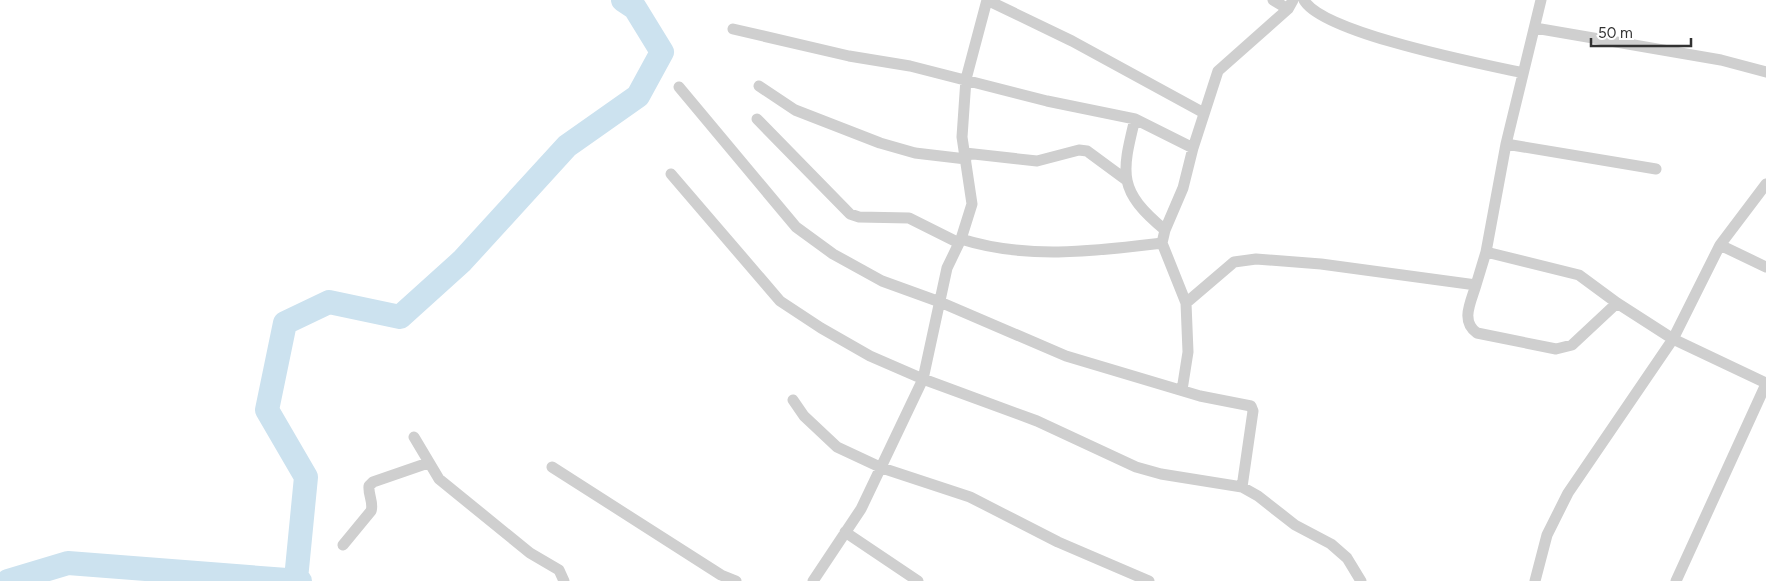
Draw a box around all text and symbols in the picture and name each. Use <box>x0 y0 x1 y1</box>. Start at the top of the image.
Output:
scale bar <box>1591 15 1691 47</box>
text: 50 m <box>1598 24 1633 42</box>

